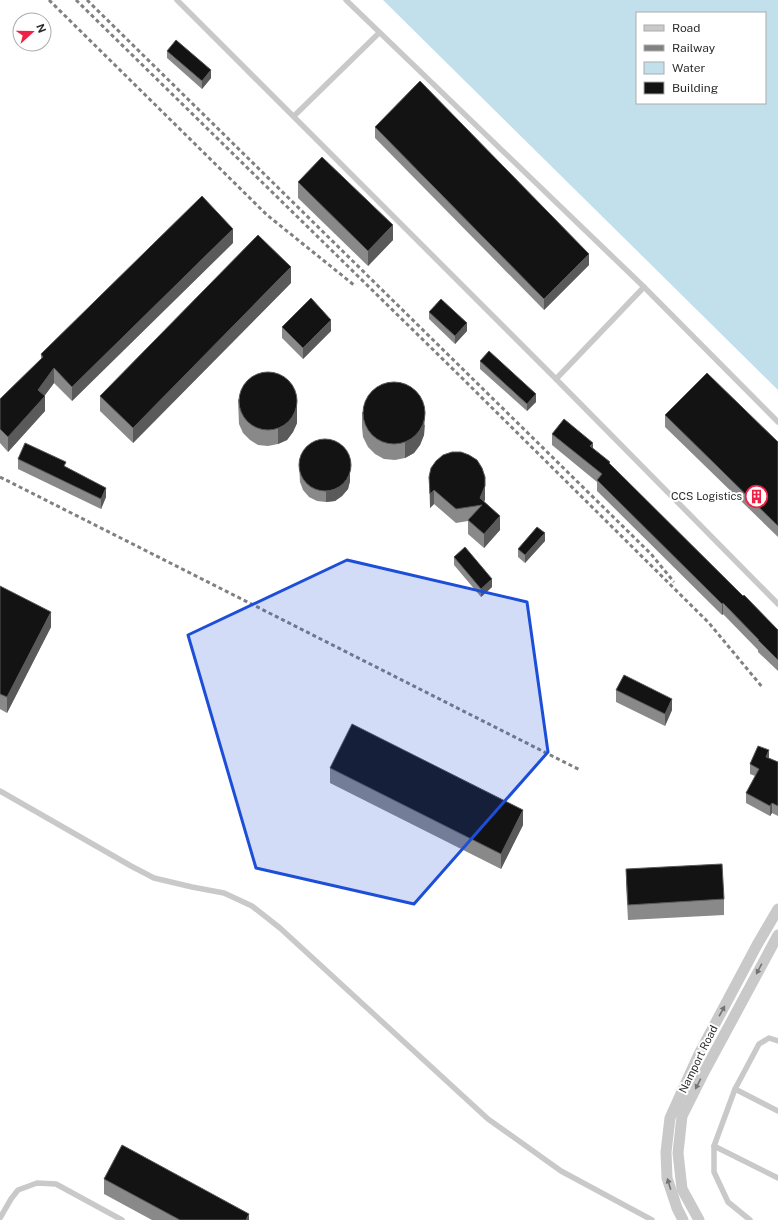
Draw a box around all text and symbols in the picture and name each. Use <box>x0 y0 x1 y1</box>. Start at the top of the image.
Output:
north arrow <box>12 12 52 52</box>
legend <box>636 12 766 104</box>
text: Road <box>672 21 700 35</box>
text: N <box>34 22 48 35</box>
text: Railway <box>672 41 716 55</box>
text: Water <box>672 61 706 75</box>
text: Building <box>672 81 718 95</box>
building icon: CCS Logistics <box>744 483 770 509</box>
place label: CCS Logistics <box>671 490 742 502</box>
one-way arrow <box>756 964 763 975</box>
one-way arrow <box>719 1005 726 1016</box>
street label: Namport Road <box>676 1023 720 1095</box>
one-way arrow <box>695 1078 701 1090</box>
one-way arrow <box>666 1177 672 1189</box>

